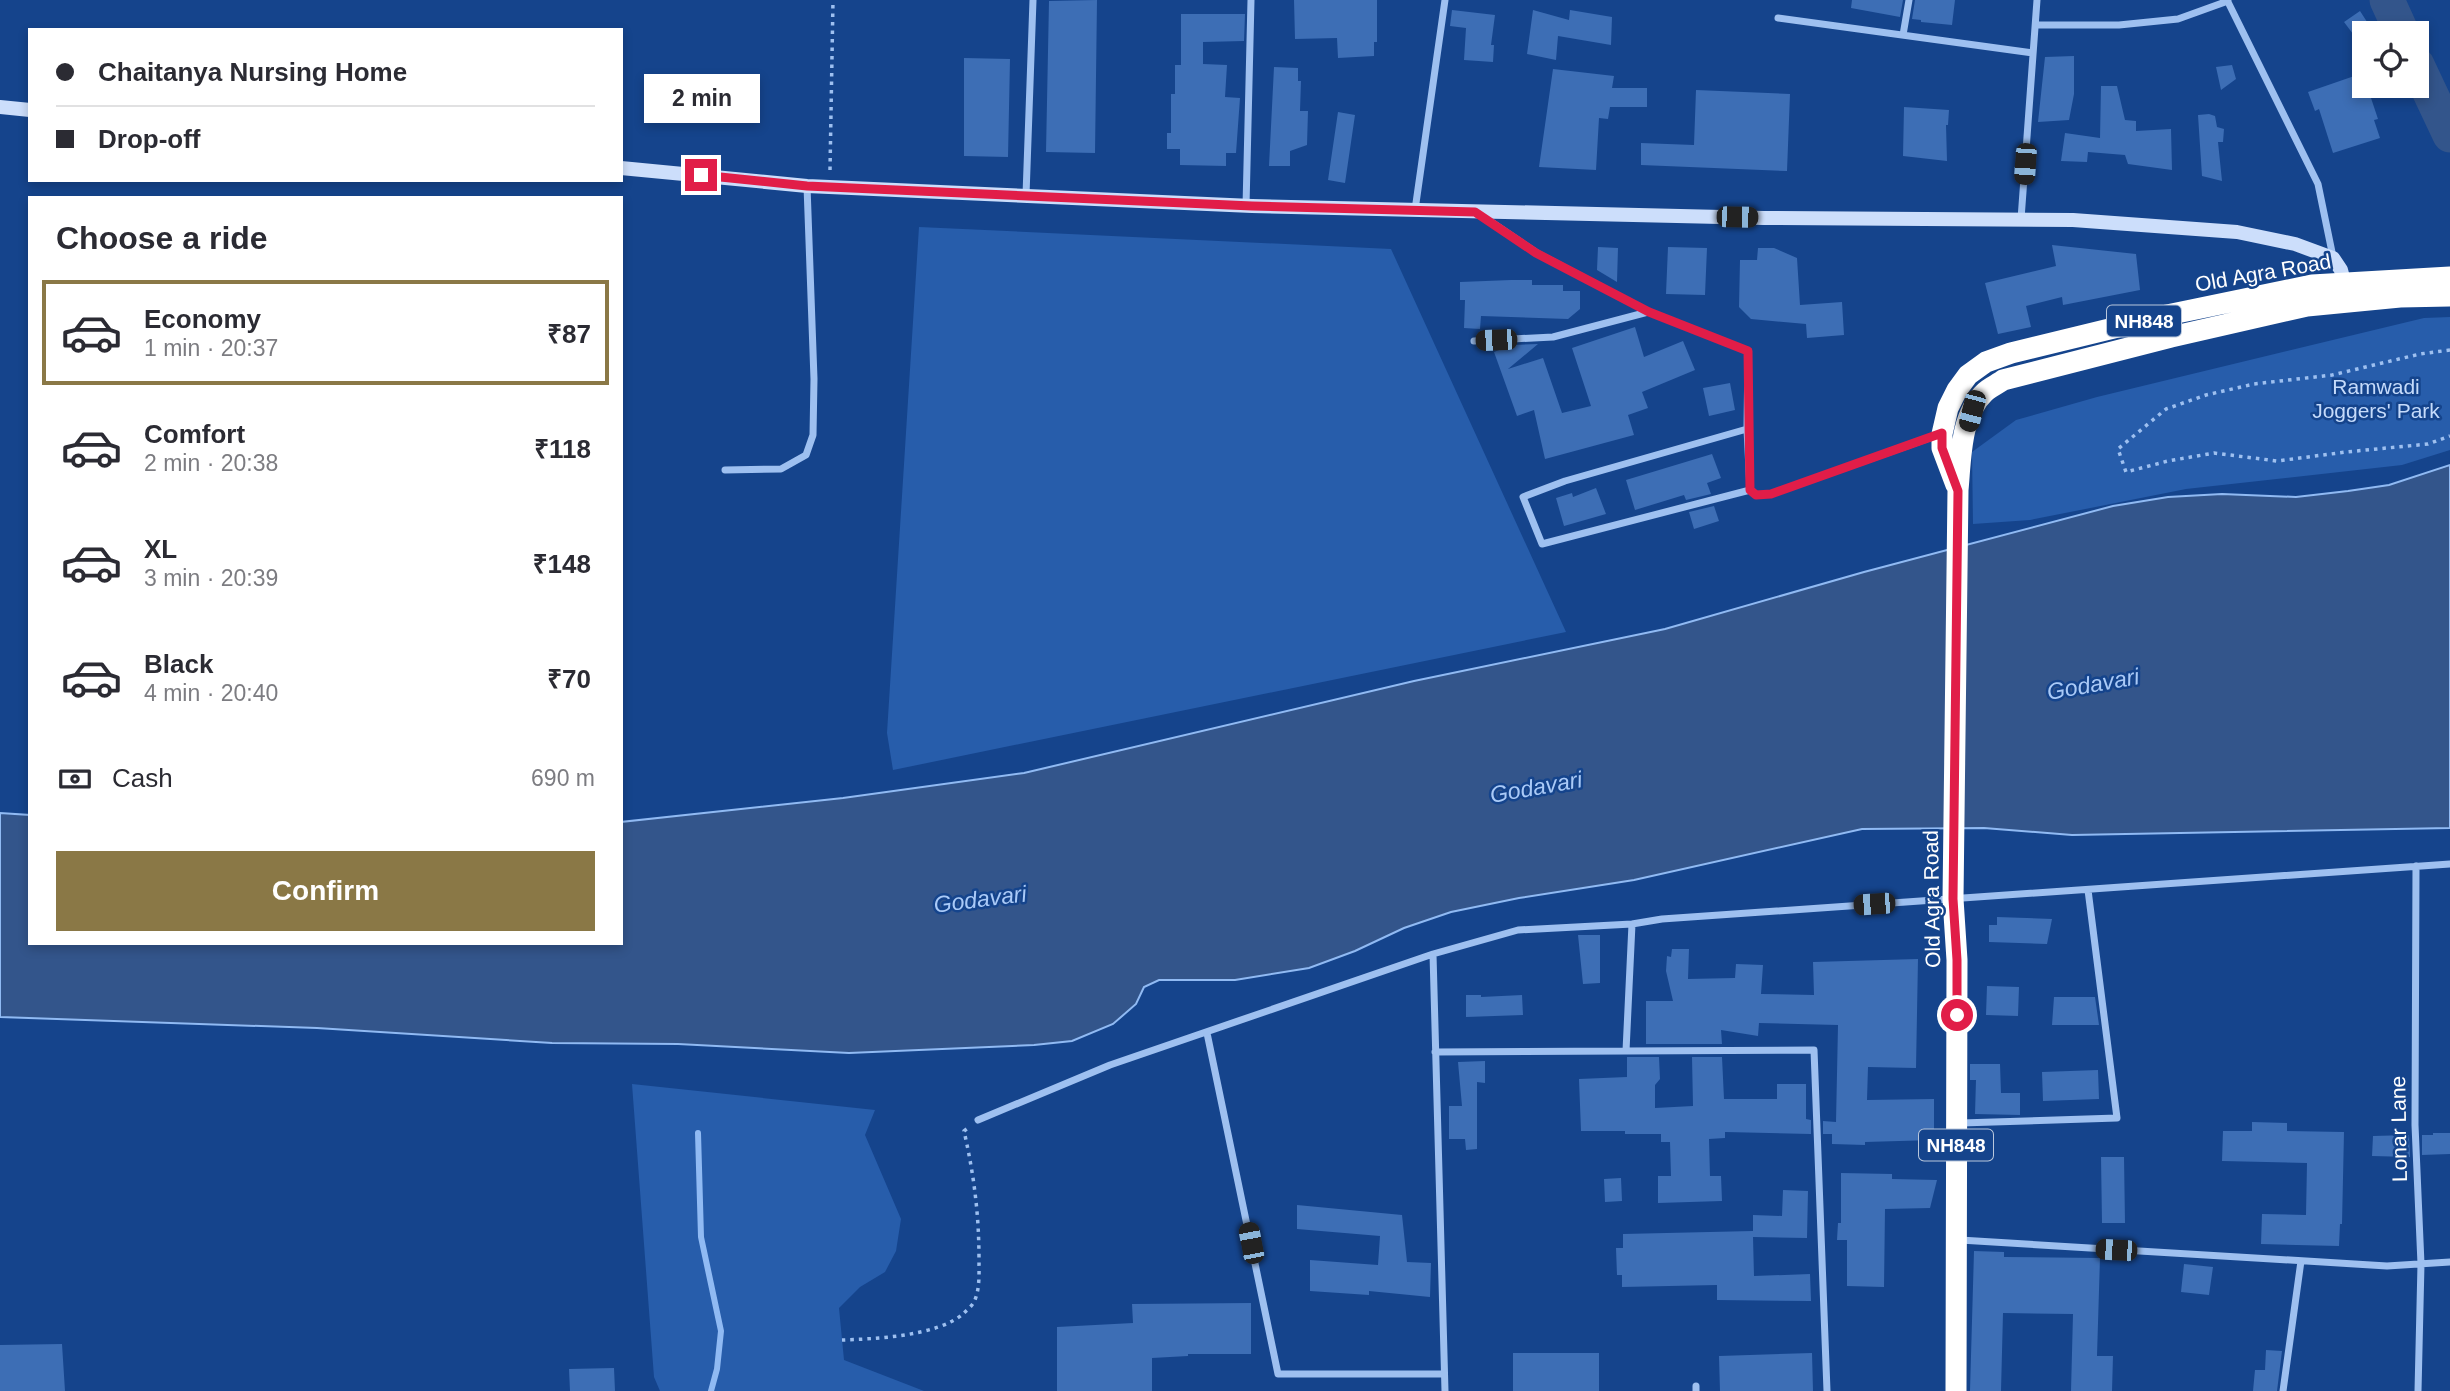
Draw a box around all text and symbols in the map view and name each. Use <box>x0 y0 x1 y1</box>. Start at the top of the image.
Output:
map controls <box>2352 21 2429 98</box>
button: locate <box>2352 21 2429 98</box>
text: Chaitanya Nursing Home <box>98 57 407 87</box>
callout: 2 min <box>643 74 759 122</box>
text: 2 min <box>672 85 732 111</box>
text: Drop-off <box>98 124 201 154</box>
car <box>2014 142 2037 186</box>
route end <box>685 159 717 191</box>
car <box>1716 206 1759 228</box>
text: Choose a ride <box>56 220 268 256</box>
street label: Old Agra Road <box>2193 249 2333 296</box>
icon: car <box>60 301 123 364</box>
text: Economy <box>144 304 261 334</box>
road number: NH848 <box>2107 306 2181 336</box>
text: ₹87 <box>547 319 591 349</box>
car <box>1475 329 1518 351</box>
text: 1 min · 20:37 <box>144 335 278 361</box>
park label: Ramwadi Joggers' Park <box>2312 375 2440 422</box>
car <box>1957 388 1988 434</box>
icon: car <box>60 416 123 479</box>
text: Comfort <box>144 419 245 449</box>
text: ₹118 <box>534 434 591 464</box>
text: 2 min · 20:38 <box>144 450 278 476</box>
icon: car <box>60 531 123 594</box>
text: XL <box>144 534 177 564</box>
text: ₹148 <box>533 549 591 579</box>
text: 3 min · 20:39 <box>144 565 278 591</box>
icon: car <box>60 646 123 709</box>
text: Black <box>144 649 213 679</box>
water label: Godavari <box>2045 663 2142 705</box>
text: ₹70 <box>547 664 591 694</box>
text: 4 min · 20:40 <box>144 680 278 706</box>
icon: cash <box>56 760 94 798</box>
text: Cash <box>112 763 173 793</box>
text: 690 m <box>531 765 595 791</box>
water label: Godavari <box>1488 766 1585 808</box>
street label: Old Agra Road <box>1919 830 1944 968</box>
button: Confirm <box>56 851 595 931</box>
water label: Godavari <box>932 880 1029 918</box>
car <box>1853 892 1896 916</box>
route start <box>1941 999 1973 1031</box>
street label: Lonar Lane <box>2386 1076 2411 1182</box>
road number: NH848 <box>1919 1130 1993 1161</box>
car <box>1237 1220 1266 1266</box>
car <box>2095 1238 2138 1262</box>

